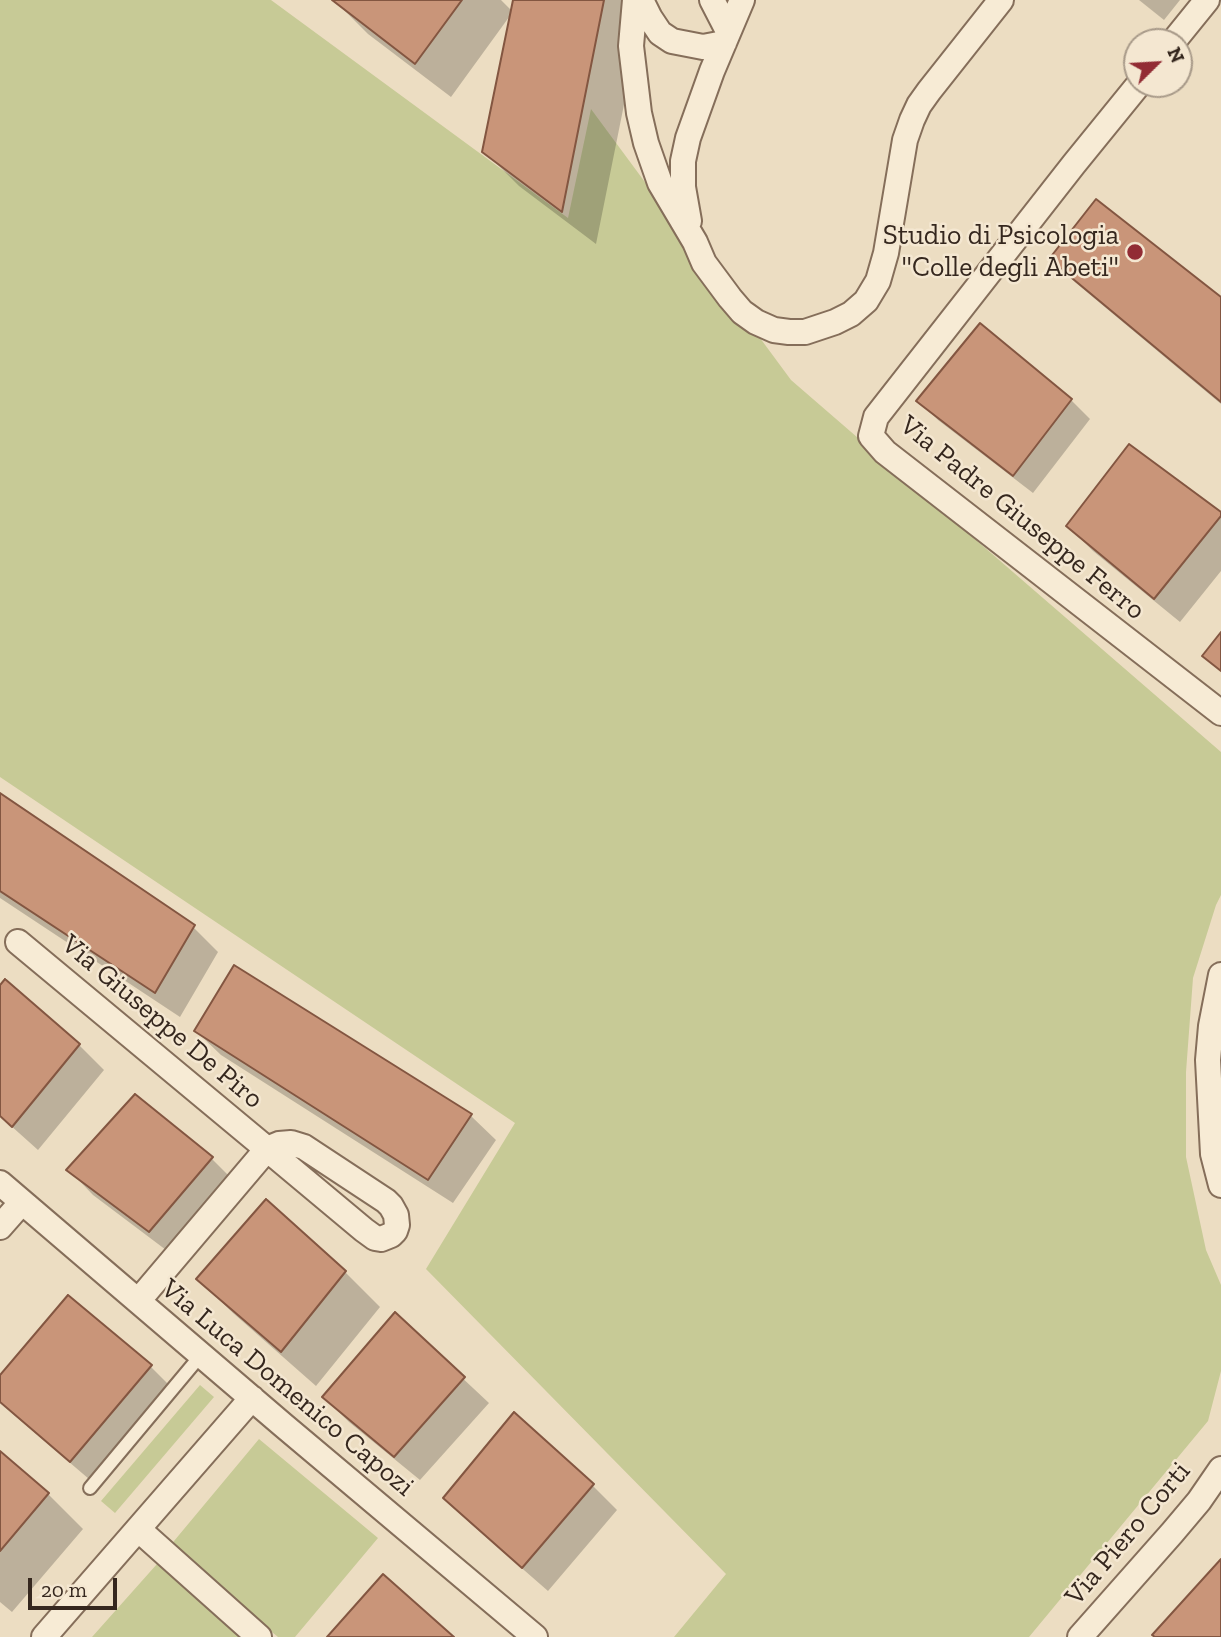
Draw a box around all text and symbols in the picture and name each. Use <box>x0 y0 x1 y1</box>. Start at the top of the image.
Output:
north arrow <box>1123 28 1193 98</box>
text: N <box>1162 44 1189 66</box>
place label: Studio di Psicologia "Colle degli Abeti" <box>883 219 1119 285</box>
marker: Studio di Psicologia "Colle degli Abeti" <box>1125 242 1145 262</box>
street label: Via Padre Giuseppe Ferro <box>892 409 1152 627</box>
street label: Via Giuseppe De Piro <box>54 928 270 1116</box>
street label: Via Luca Domenico Capozi <box>154 1272 420 1504</box>
street label: Via Piero Corti <box>1058 1455 1198 1613</box>
scale bar <box>32 1564 121 1608</box>
text: 20 m <box>41 1577 87 1602</box>

